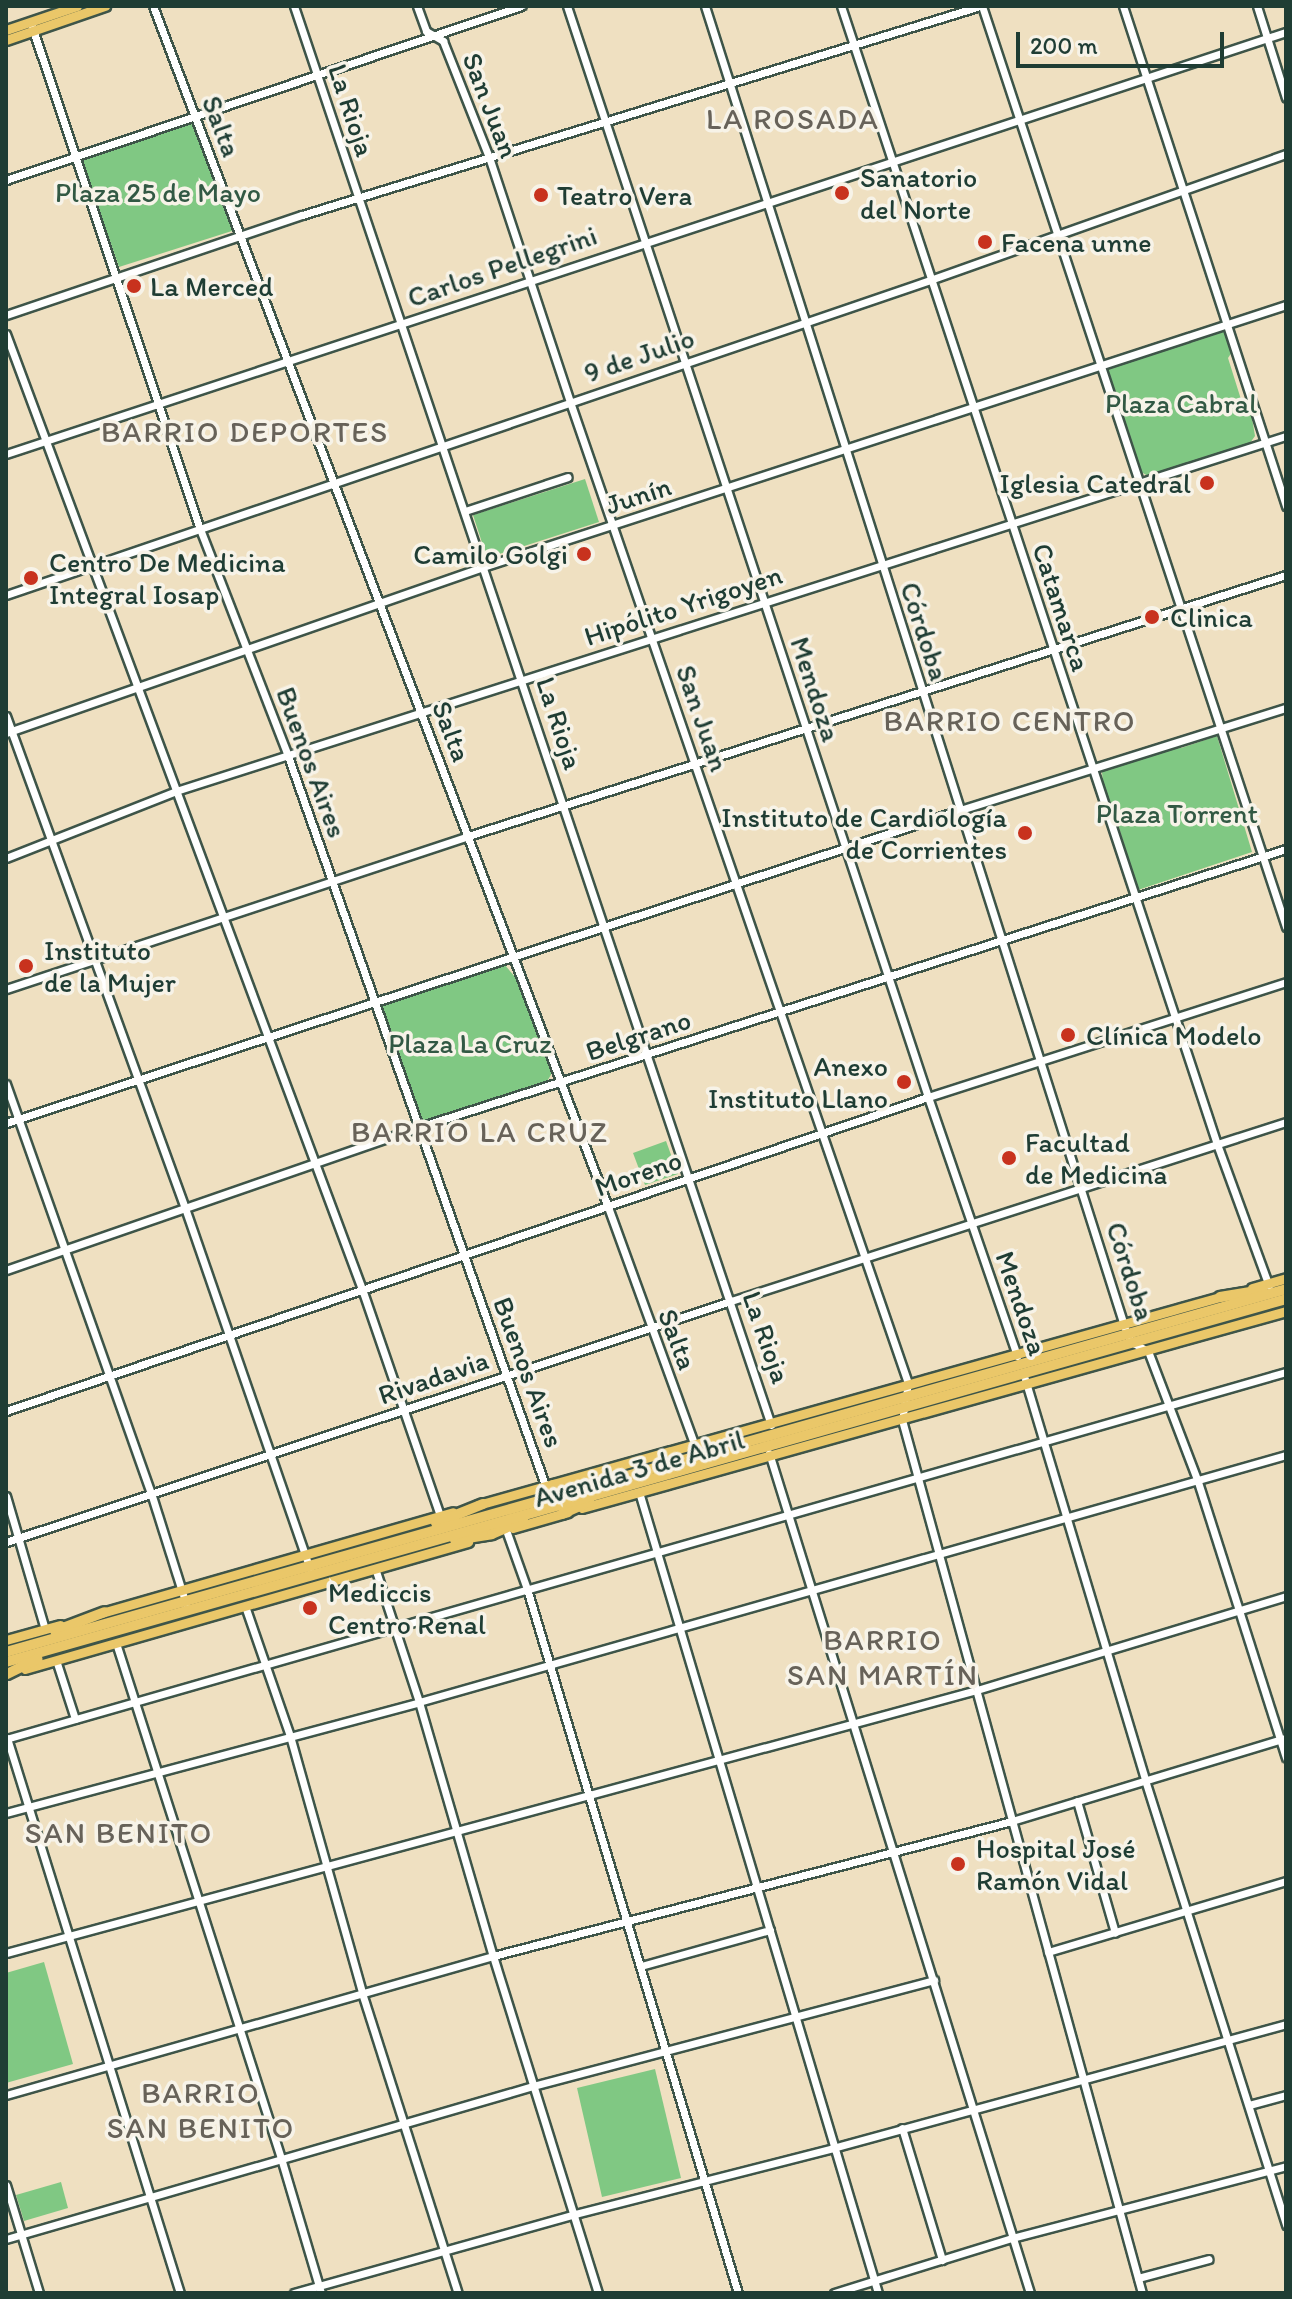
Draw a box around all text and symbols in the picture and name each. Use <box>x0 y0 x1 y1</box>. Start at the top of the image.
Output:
scale bar <box>1020 16 1228 66</box>
text: 200 m <box>1030 31 1098 60</box>
street label: San Juan <box>455 47 527 163</box>
street label: La Rioja <box>321 60 383 160</box>
street label: Salta <box>195 91 249 161</box>
district label: LA ROSADA <box>706 101 880 137</box>
place label: Sanatorio del Norte <box>860 160 977 226</box>
park label: Plaza 25 de Mayo <box>55 175 261 209</box>
place label: Teatro Vera <box>557 178 692 212</box>
marker: Sanatorio del Norte <box>831 182 853 204</box>
marker: Teatro Vera <box>532 186 550 204</box>
street label: Carlos Pellegrini <box>403 218 601 314</box>
place label: Facena unne <box>1001 225 1151 259</box>
marker: Facena unne <box>976 233 994 251</box>
place label: La Merced <box>150 269 273 303</box>
marker: La Merced <box>125 277 143 295</box>
street label: 9 de Julio <box>580 321 698 389</box>
park label: Plaza Cabral <box>1106 386 1256 420</box>
district label: BARRIO DEPORTES <box>102 414 388 450</box>
place label: Iglesia Catedral <box>999 466 1191 500</box>
street label: Junín <box>601 469 675 521</box>
marker: Iglesia Catedral <box>1198 474 1216 492</box>
place label: Camilo Golgi <box>413 537 568 571</box>
street label: Catamarca <box>1026 539 1098 675</box>
place label: Centro De Medicina Integral Iosap <box>49 545 285 611</box>
marker: Camilo Golgi <box>575 545 593 563</box>
street label: Hipólito Yrigoyen <box>580 557 786 653</box>
marker: Centro De Medicina Integral Iosap <box>20 567 42 589</box>
street label: Córdoba <box>893 578 957 684</box>
place label: Clinica <box>1170 600 1253 634</box>
marker: Clinica <box>1141 606 1163 628</box>
street label: Mendoza <box>783 632 849 746</box>
street label: San Juan <box>669 660 737 776</box>
street label: La Rioja <box>529 673 591 773</box>
street label: Buenos Aires <box>269 682 355 842</box>
street label: Salta <box>425 696 479 766</box>
district label: BARRIO CENTRO <box>885 703 1135 739</box>
park label: Plaza Torrent <box>1097 796 1257 830</box>
place label: Instituto de Cardiología de Corrientes <box>721 800 1007 866</box>
marker: Instituto de Cardiología de Corrientes <box>1014 822 1036 844</box>
place label: Instituto de la Mujer <box>44 933 176 999</box>
marker: Instituto de la Mujer <box>15 955 37 977</box>
street label: Belgrano <box>581 1002 695 1068</box>
place label: Clínica Modelo <box>1086 1018 1262 1052</box>
marker: Clínica Modelo <box>1057 1024 1079 1046</box>
park label: Plaza La Cruz <box>388 1026 552 1060</box>
place label: Anexo Instituto Llano <box>709 1049 888 1115</box>
marker: Anexo Instituto Llano <box>895 1073 913 1091</box>
district label: BARRIO LA CRUZ <box>352 1114 608 1150</box>
place label: Facultad de Medicina <box>1025 1125 1168 1191</box>
street label: Moreno <box>590 1142 686 1204</box>
marker: Facultad de Medicina <box>1000 1149 1018 1167</box>
street label: Córdoba <box>1099 1218 1163 1324</box>
street label: Mendoza <box>989 1247 1055 1359</box>
street label: La Rioja <box>736 1287 798 1387</box>
street label: Buenos Aires <box>486 1292 572 1452</box>
street label: Salta <box>651 1304 705 1374</box>
street label: Rivadavia <box>374 1343 492 1411</box>
street label: Avenida 3 de Abril <box>530 1422 748 1514</box>
place label: Mediccis Centro Renal <box>328 1575 485 1641</box>
marker: Mediccis Centro Renal <box>299 1597 321 1619</box>
district label: BARRIO SAN MARTÍN <box>787 1622 979 1692</box>
district label: SAN BENITO <box>26 1815 212 1851</box>
place label: Hospital José Ramón Vidal <box>976 1831 1136 1897</box>
marker: Hospital José Ramón Vidal <box>947 1853 969 1875</box>
district label: BARRIO SAN BENITO <box>108 2075 294 2146</box>

